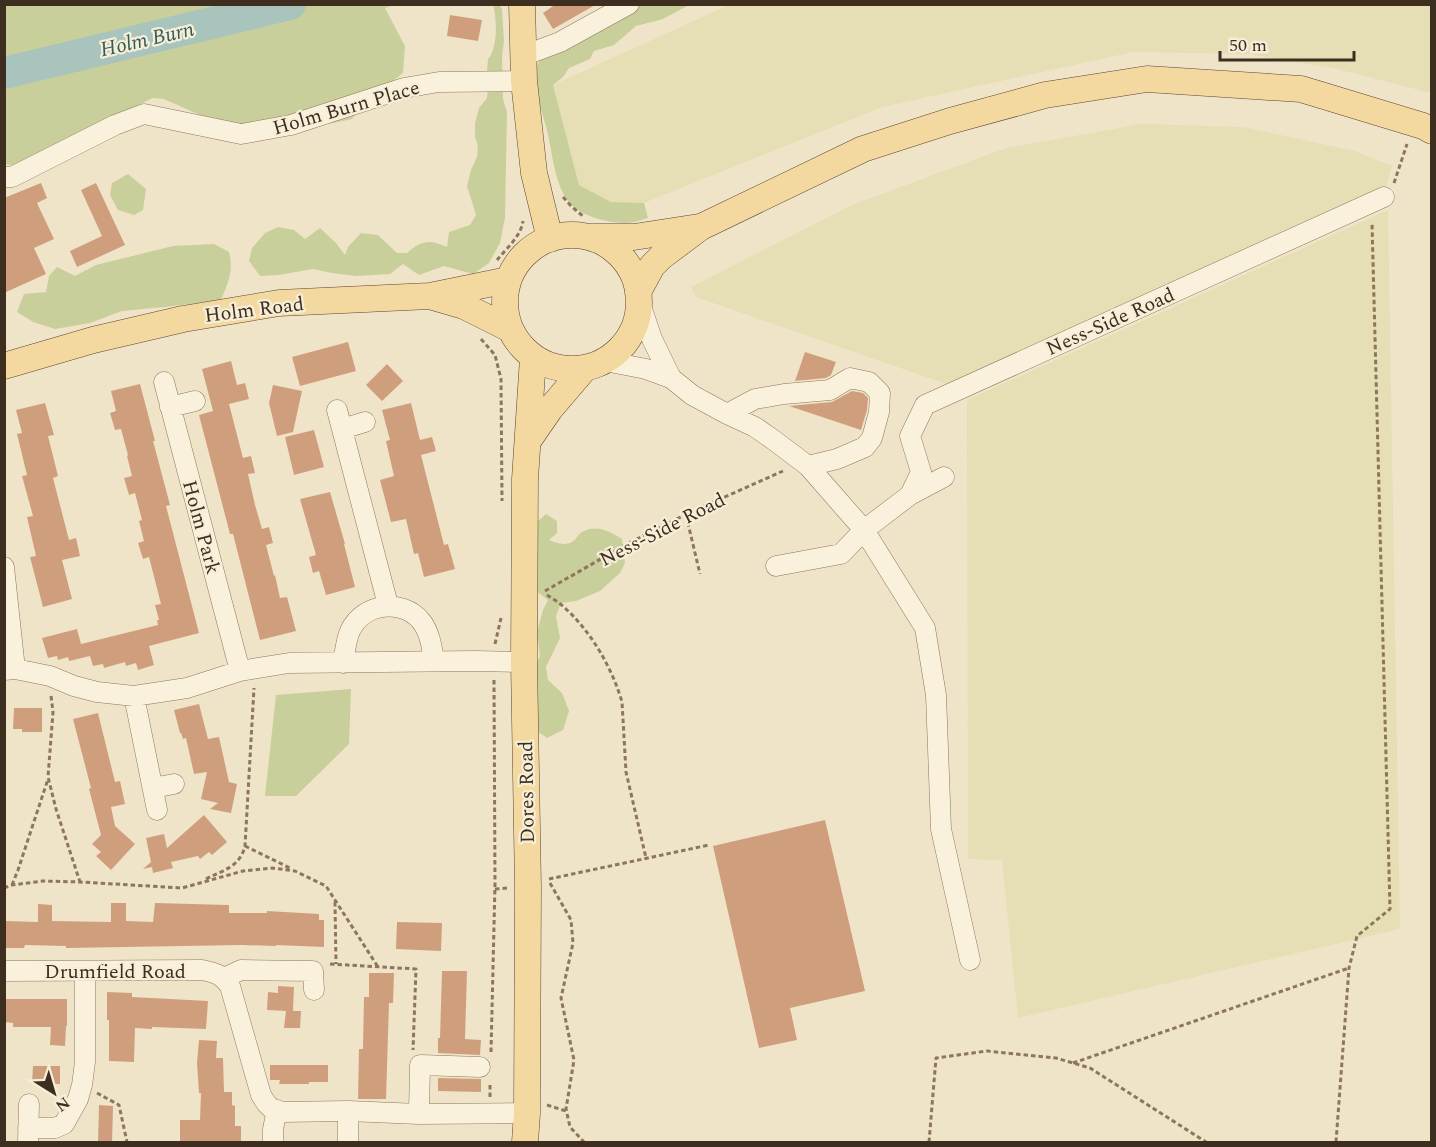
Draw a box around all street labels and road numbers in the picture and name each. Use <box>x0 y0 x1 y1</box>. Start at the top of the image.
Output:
street label: Holm Burn Place <box>269 73 423 143</box>
street label: Ness-Side Road <box>1041 280 1180 364</box>
street label: Holm Road <box>203 289 306 331</box>
street label: Holm Park <box>174 477 228 578</box>
street label: Ness-Side Road <box>594 485 731 575</box>
street label: Dores Road <box>511 740 543 844</box>
street label: Drumfield Road <box>44 957 186 987</box>

